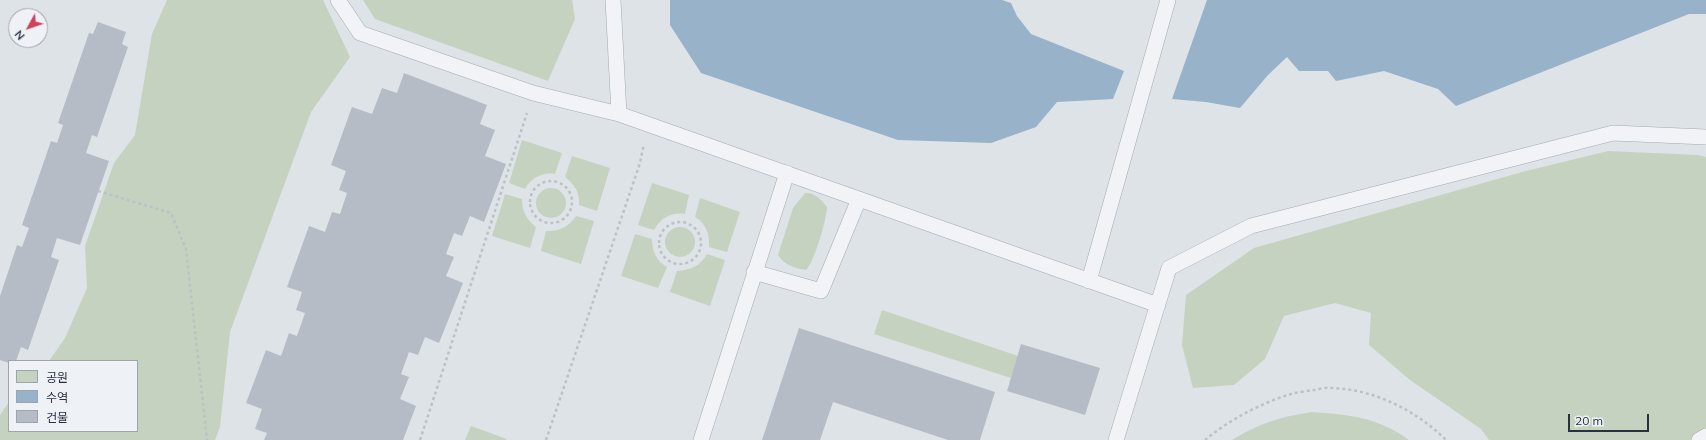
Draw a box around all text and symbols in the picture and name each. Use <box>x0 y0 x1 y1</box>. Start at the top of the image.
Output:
north arrow <box>8 8 48 48</box>
text: N <box>12 27 28 43</box>
legend <box>8 360 138 432</box>
text: 공원 <box>46 370 68 385</box>
text: 수역 <box>46 390 68 405</box>
scale bar <box>1570 406 1651 432</box>
text: 건물 <box>46 410 68 425</box>
text: 20 m <box>1575 413 1603 428</box>

